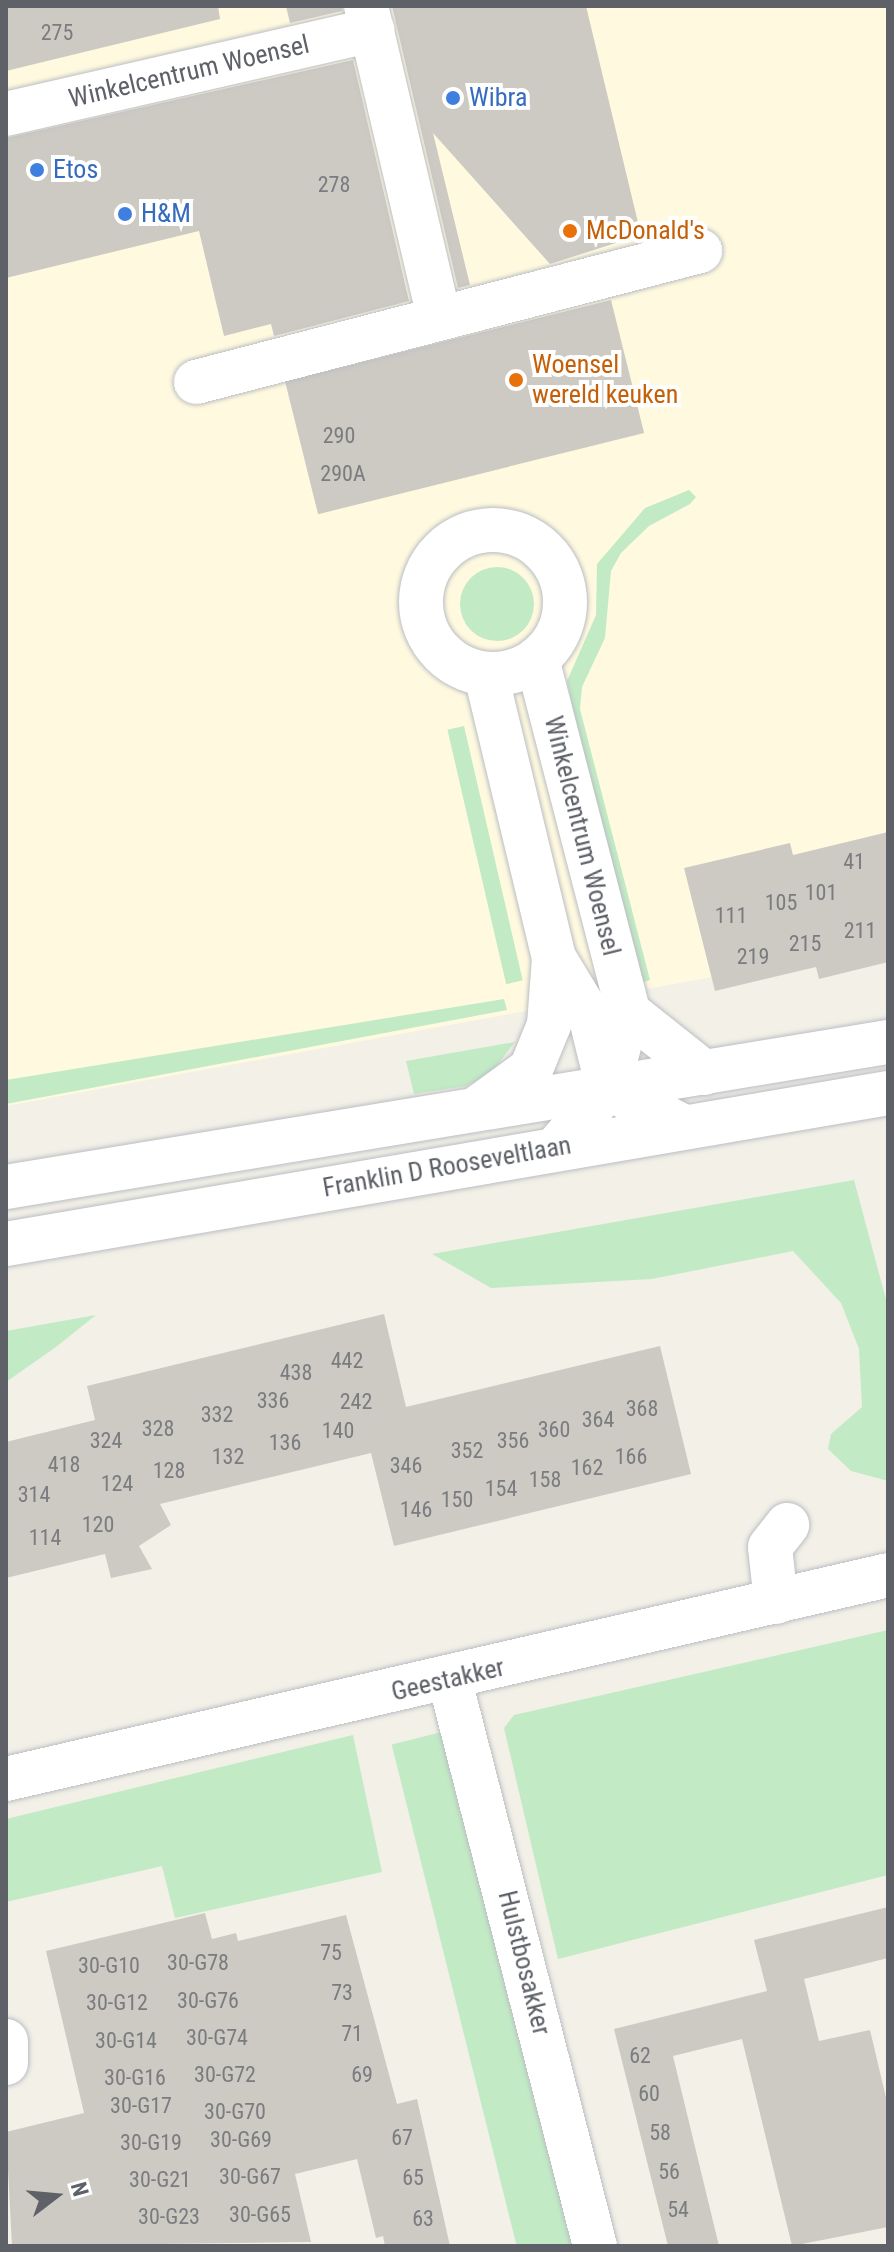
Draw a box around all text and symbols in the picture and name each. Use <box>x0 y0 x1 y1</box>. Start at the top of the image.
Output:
house number: 275 <box>41 20 73 46</box>
street label: Winkelcentrum Woensel <box>66 29 312 115</box>
place label: Wibra <box>469 82 527 114</box>
marker: Wibra <box>444 89 462 107</box>
place label: Etos <box>53 154 98 186</box>
marker: Etos <box>28 161 46 179</box>
house number: 278 <box>318 172 350 198</box>
place label: H&M <box>141 198 191 230</box>
marker: H&M <box>116 205 134 223</box>
place label: McDonald's <box>586 215 705 247</box>
marker: McDonald's <box>561 222 579 240</box>
place label: Woensel wereld keuken <box>532 349 678 410</box>
marker: Woensel wereld keuken <box>507 371 525 389</box>
house number: 290 <box>323 423 355 449</box>
house number: 290A <box>320 461 366 487</box>
street label: Winkelcentrum Woensel <box>537 713 627 959</box>
house number: 41 <box>843 849 865 875</box>
house number: 101 <box>805 880 837 906</box>
house number: 105 <box>765 890 797 916</box>
house number: 111 <box>715 903 747 929</box>
house number: 211 <box>844 918 876 944</box>
house number: 215 <box>789 931 821 957</box>
house number: 219 <box>737 944 769 970</box>
street label: Franklin D Rooseveltlaan <box>320 1130 574 1204</box>
house number: 442 <box>331 1348 363 1374</box>
house number: 438 <box>280 1360 312 1386</box>
house number: 336 <box>257 1388 289 1414</box>
house number: 242 <box>340 1389 372 1415</box>
house number: 368 <box>626 1396 658 1422</box>
house number: 332 <box>201 1402 233 1428</box>
house number: 364 <box>582 1407 614 1433</box>
house number: 328 <box>142 1416 174 1442</box>
house number: 360 <box>538 1417 570 1443</box>
house number: 140 <box>322 1418 354 1444</box>
house number: 324 <box>90 1428 122 1454</box>
house number: 356 <box>497 1428 529 1454</box>
house number: 136 <box>269 1430 301 1456</box>
house number: 352 <box>451 1438 483 1464</box>
house number: 132 <box>212 1444 244 1470</box>
house number: 166 <box>615 1444 647 1470</box>
house number: 418 <box>48 1452 80 1478</box>
house number: 346 <box>390 1453 422 1479</box>
house number: 162 <box>571 1455 603 1481</box>
house number: 128 <box>153 1458 185 1484</box>
house number: 158 <box>529 1467 561 1493</box>
house number: 124 <box>101 1471 133 1497</box>
house number: 154 <box>485 1476 517 1502</box>
house number: 314 <box>18 1482 50 1508</box>
house number: 150 <box>441 1487 473 1513</box>
house number: 146 <box>400 1497 432 1523</box>
house number: 120 <box>82 1512 114 1538</box>
house number: 114 <box>29 1525 61 1551</box>
street label: Geestakker <box>388 1652 508 1708</box>
street label: Hulstbosakker <box>491 1888 557 2038</box>
house number: 75 <box>320 1940 342 1966</box>
house number: 30-G78 <box>167 1950 229 1976</box>
house number: 30-G10 <box>78 1953 140 1979</box>
house number: 73 <box>331 1980 353 2006</box>
house number: 30-G76 <box>177 1988 239 2014</box>
house number: 30-G12 <box>86 1990 148 2016</box>
house number: 71 <box>341 2021 363 2047</box>
house number: 30-G74 <box>186 2025 248 2051</box>
house number: 30-G14 <box>95 2028 157 2054</box>
house number: 62 <box>629 2043 651 2069</box>
house number: 30-G72 <box>194 2062 256 2088</box>
house number: 69 <box>351 2062 373 2088</box>
house number: 30-G16 <box>104 2065 166 2091</box>
house number: 60 <box>638 2081 660 2107</box>
house number: 30-G17 <box>110 2093 172 2119</box>
house number: 30-G70 <box>204 2099 266 2125</box>
house number: 58 <box>649 2120 671 2146</box>
house number: 67 <box>391 2125 413 2151</box>
house number: 30-G69 <box>210 2127 272 2153</box>
house number: 30-G19 <box>120 2130 182 2156</box>
north arrow <box>16 2156 96 2236</box>
house number: 56 <box>658 2159 680 2185</box>
house number: 30-G67 <box>219 2164 281 2190</box>
house number: 65 <box>402 2165 424 2191</box>
house number: 30-G21 <box>129 2167 191 2193</box>
text: N <box>66 2179 93 2199</box>
house number: 54 <box>667 2197 689 2223</box>
house number: 30-G65 <box>229 2202 291 2228</box>
house number: 30-G23 <box>138 2204 200 2230</box>
house number: 63 <box>412 2206 434 2232</box>

